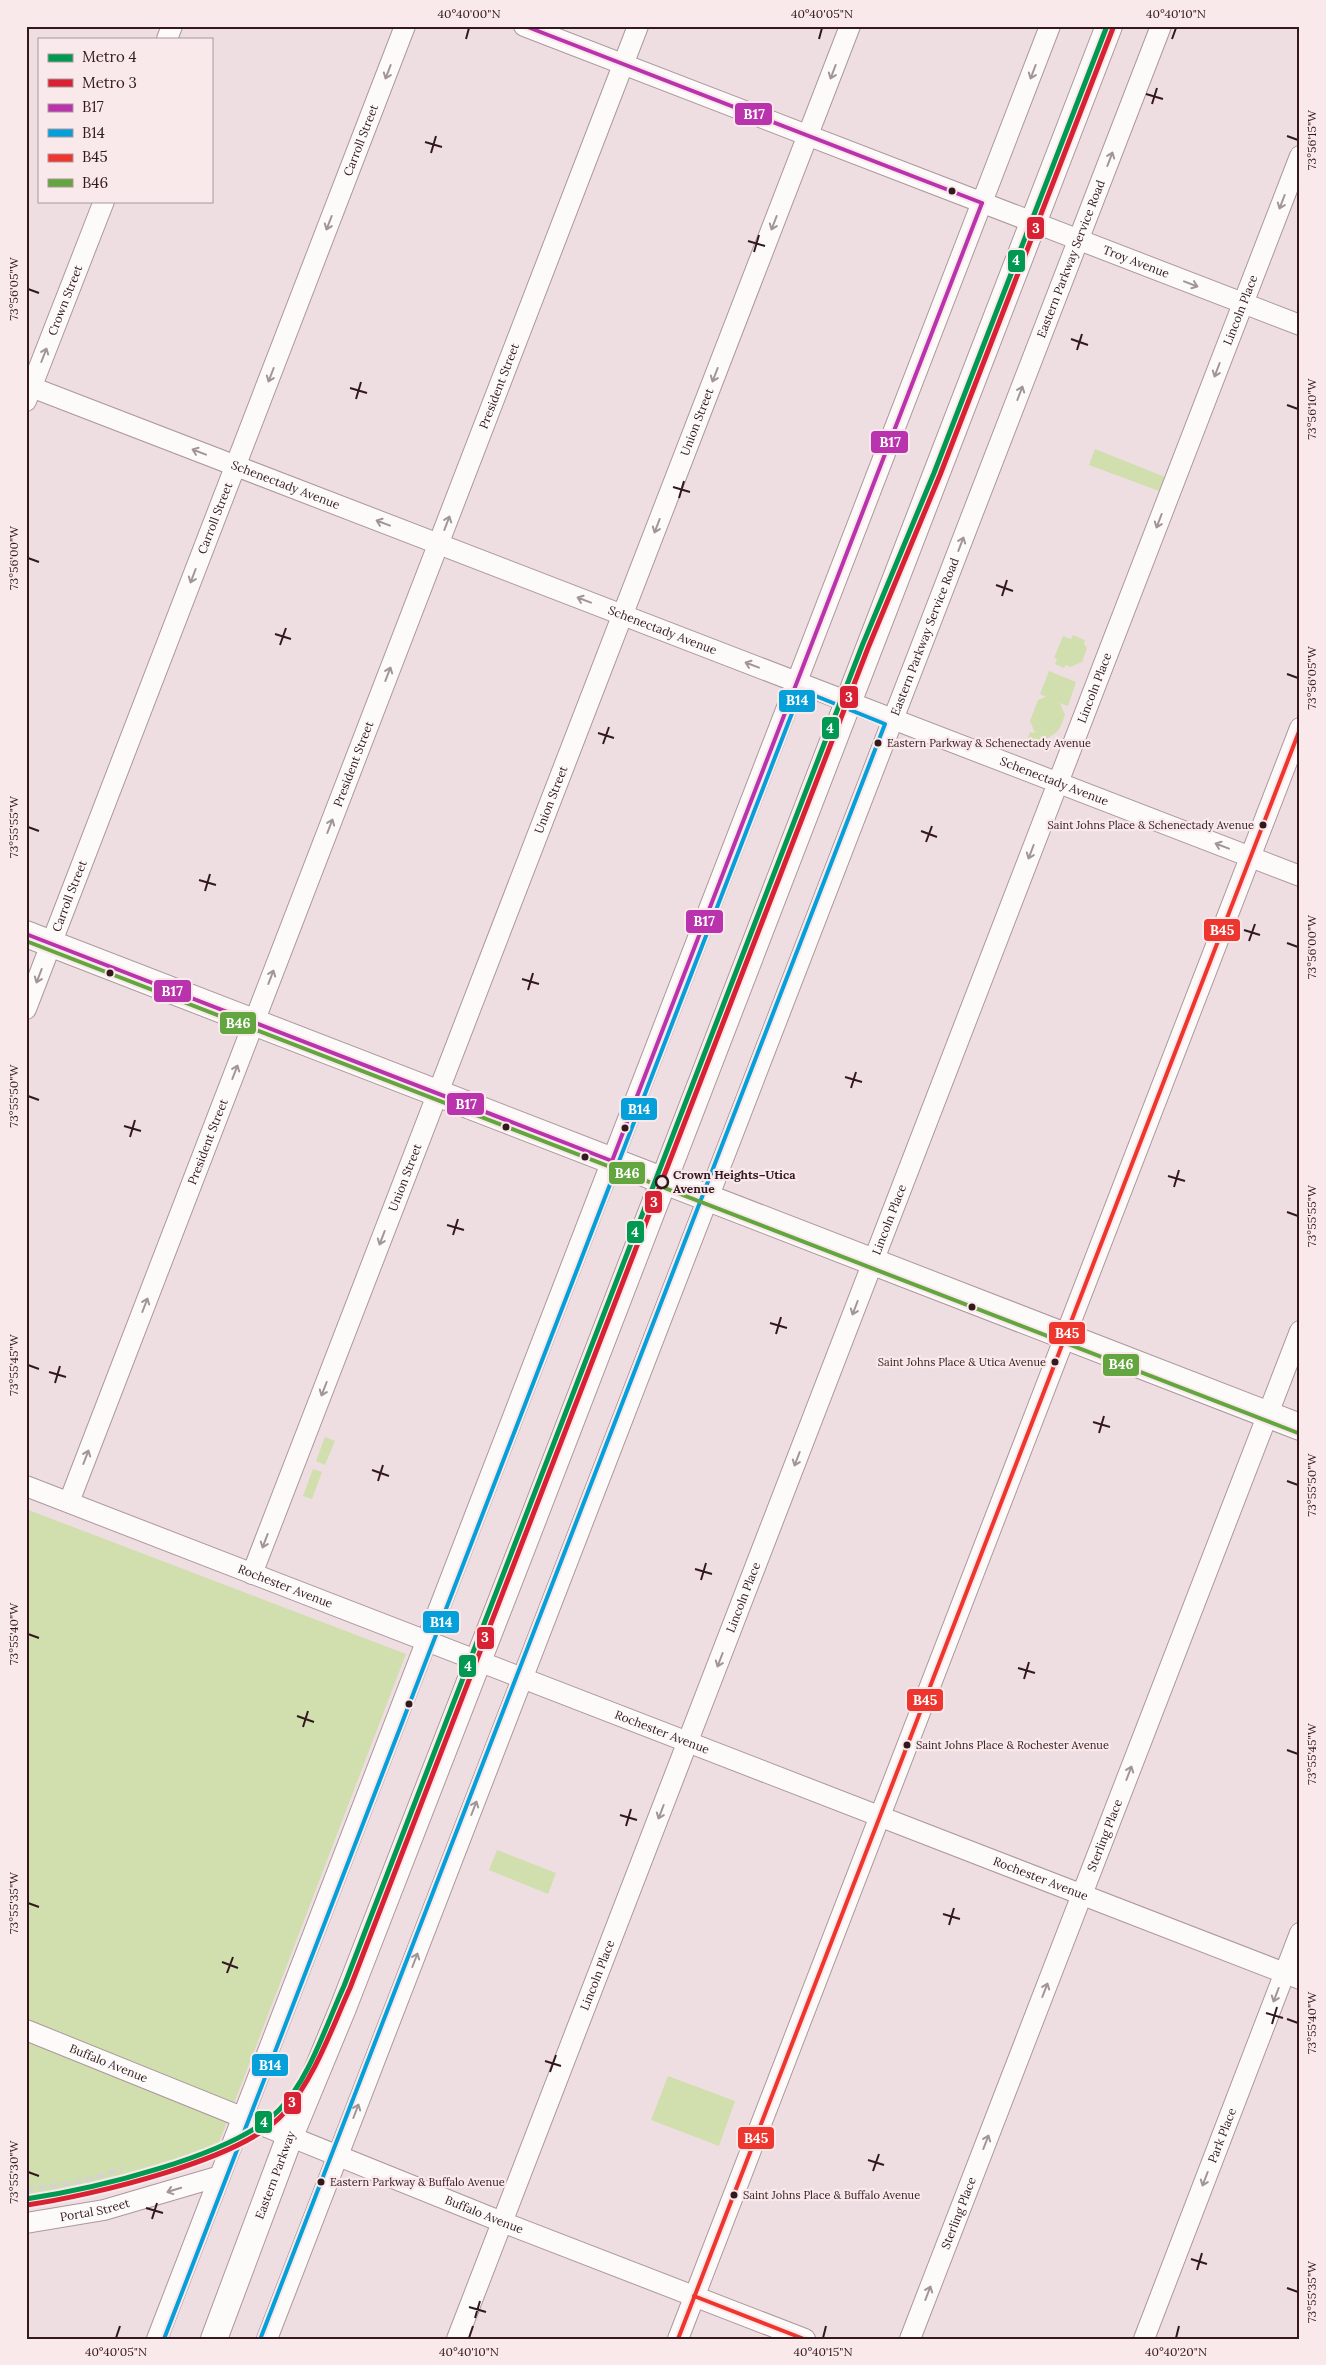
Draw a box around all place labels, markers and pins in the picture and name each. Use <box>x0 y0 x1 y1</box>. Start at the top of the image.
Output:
unlabelled marker <box>947 186 957 196</box>
place label: Eastern Parkway & Schenectady Avenue <box>887 736 1091 750</box>
marker: Eastern Parkway & Schenectady Avenue <box>873 738 883 748</box>
place label: Saint Johns Place & Schenectady Avenue <box>1048 818 1254 832</box>
marker: Saint Johns Place & Schenectady Avenue <box>1258 820 1268 830</box>
unlabelled marker <box>105 968 115 978</box>
unlabelled marker <box>501 1122 511 1132</box>
unlabelled marker <box>620 1123 630 1133</box>
unlabelled marker <box>580 1152 590 1162</box>
place label: Crown Heights–Utica Avenue <box>673 1167 796 1196</box>
marker: Crown Heights–Utica Avenue <box>655 1175 669 1189</box>
unlabelled marker <box>967 1302 977 1312</box>
place label: Saint Johns Place & Utica Avenue <box>878 1355 1046 1369</box>
marker: Saint Johns Place & Utica Avenue <box>1050 1357 1060 1367</box>
unlabelled marker <box>404 1699 414 1709</box>
place label: Saint Johns Place & Rochester Avenue <box>916 1738 1109 1752</box>
marker: Saint Johns Place & Rochester Avenue <box>902 1740 912 1750</box>
place label: Eastern Parkway & Buffalo Avenue <box>330 2175 505 2189</box>
marker: Eastern Parkway & Buffalo Avenue <box>316 2177 326 2187</box>
place label: Saint Johns Place & Buffalo Avenue <box>743 2188 920 2202</box>
marker: Saint Johns Place & Buffalo Avenue <box>729 2190 739 2200</box>

